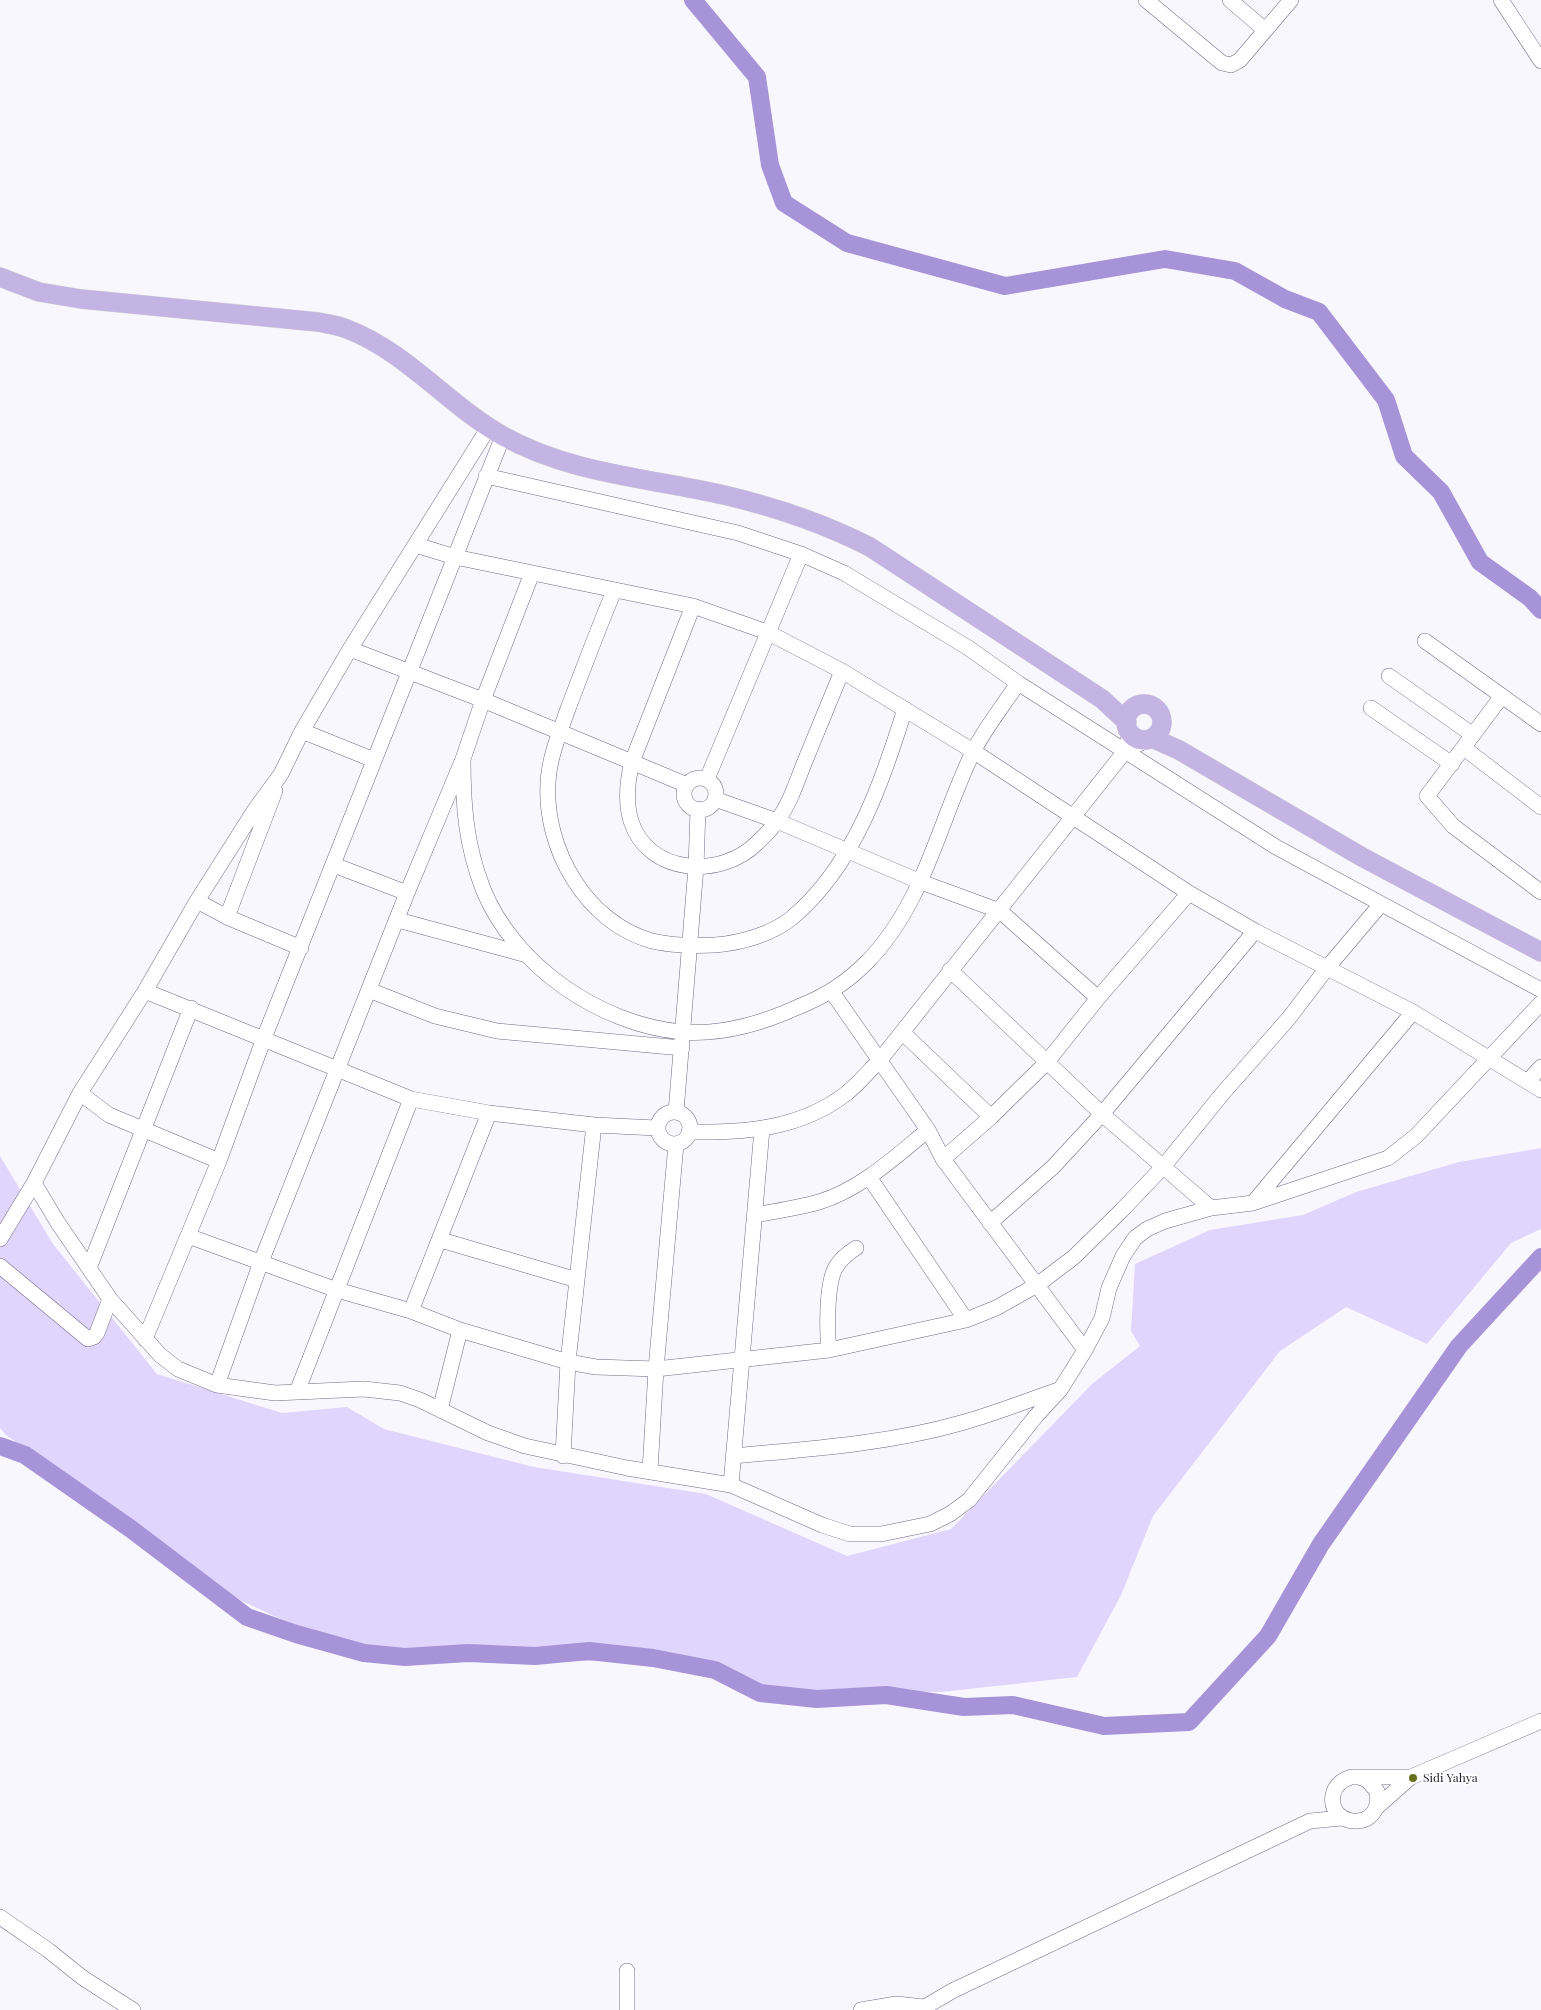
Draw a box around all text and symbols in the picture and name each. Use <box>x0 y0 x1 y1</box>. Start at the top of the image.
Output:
place label: Sidi Yahya <box>1423 1771 1478 1785</box>
marker: Sidi Yahya <box>1407 1772 1419 1784</box>

